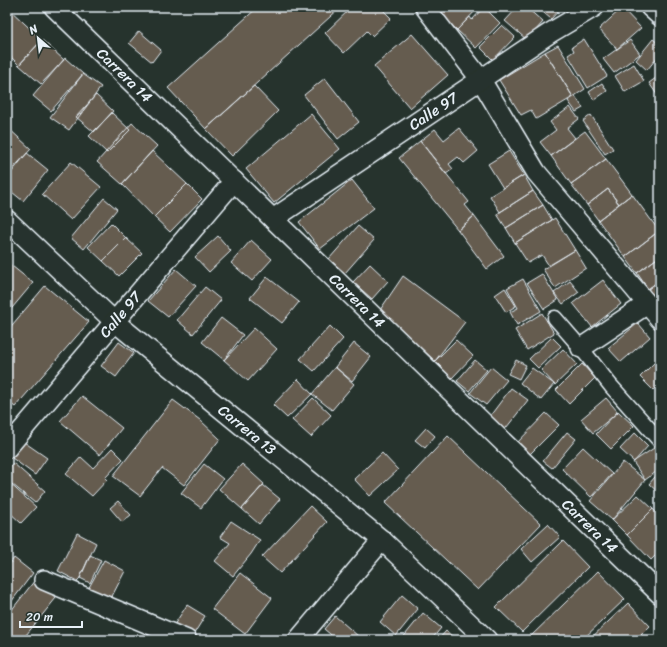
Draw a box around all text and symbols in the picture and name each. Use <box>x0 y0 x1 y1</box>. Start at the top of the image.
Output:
north arrow <box>18 18 58 58</box>
text: N <box>25 19 42 40</box>
street label: Carrera 14 <box>90 41 159 109</box>
street label: Calle 97 <box>403 85 464 138</box>
street label: Carrera 14 <box>323 267 391 334</box>
street label: Calle 97 <box>93 284 149 344</box>
street label: Carrera 13 <box>212 398 282 462</box>
street label: Carrera 14 <box>556 492 624 560</box>
scale bar <box>20 603 82 629</box>
text: 20 m <box>26 606 53 628</box>

